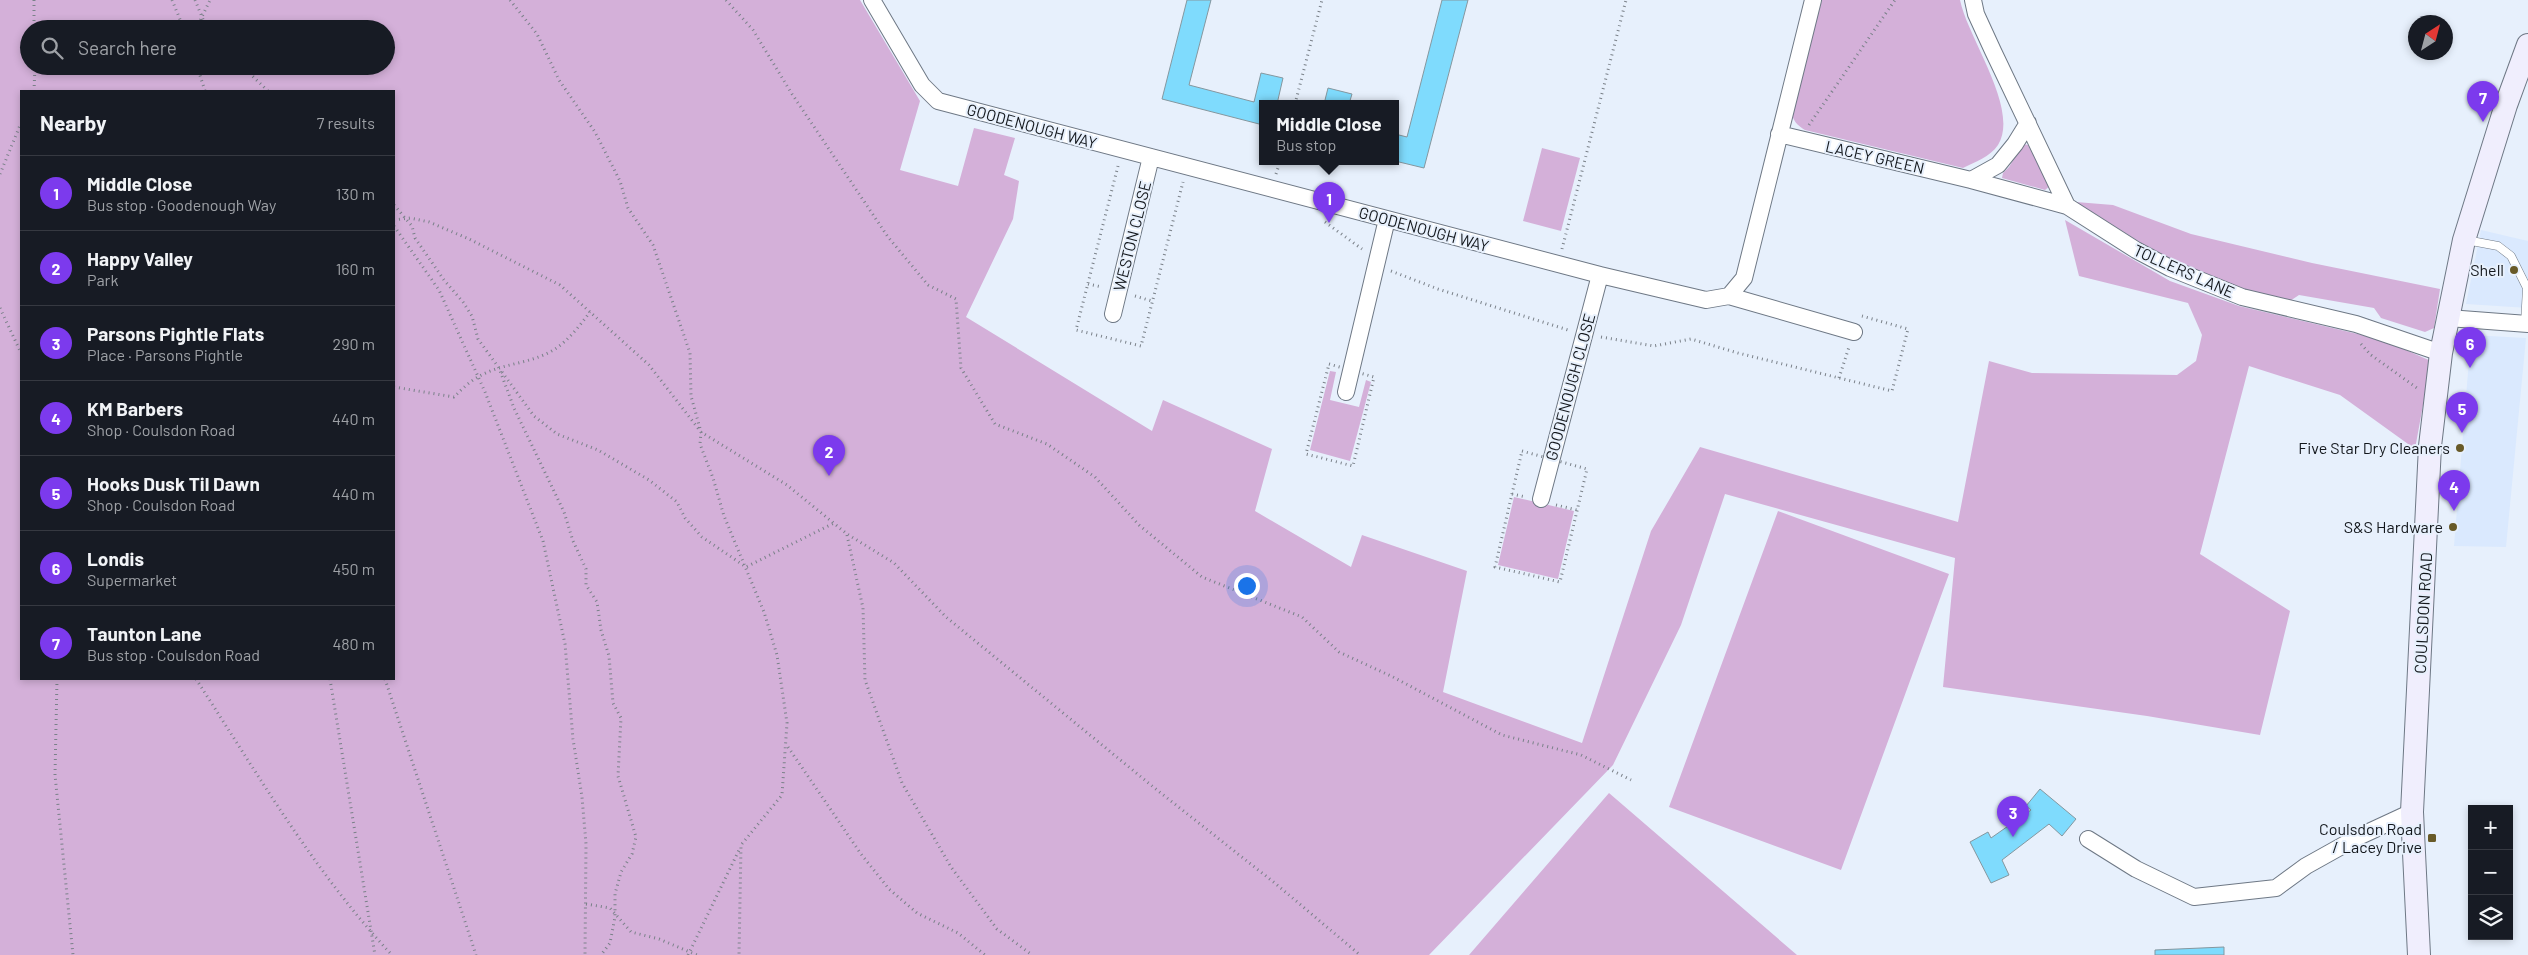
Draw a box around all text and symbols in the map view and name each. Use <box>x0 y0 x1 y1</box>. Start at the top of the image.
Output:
north arrow <box>2408 15 2453 60</box>
search box <box>20 20 395 75</box>
icon: search <box>38 34 66 62</box>
text: Search here <box>78 36 177 59</box>
pin: 7 <box>2467 81 2499 122</box>
street label: GOODENOUGH WAY <box>965 99 1099 152</box>
popup <box>1259 100 1399 165</box>
text: Nearby <box>40 110 106 135</box>
text: Middle Close <box>1276 112 1382 135</box>
text: 7 results <box>317 113 375 132</box>
text: Bus stop <box>1276 135 1336 154</box>
street label: LACEY GREEN <box>1824 136 1926 177</box>
text: Middle Close <box>87 172 192 195</box>
street label: WESTON CLOSE <box>1109 179 1154 293</box>
pin: 1 <box>1313 182 1345 223</box>
text: 1 <box>53 184 59 203</box>
text: 130 m <box>336 184 375 203</box>
text: Bus stop · Goodenough Way <box>87 195 276 214</box>
street label: GOODENOUGH WAY <box>1357 202 1491 255</box>
street label: TOLLERS LANE <box>2131 240 2238 301</box>
text: Happy Valley <box>87 247 193 270</box>
text: 2 <box>52 259 60 278</box>
text: 160 m <box>336 259 375 278</box>
place label: Shell <box>2470 260 2504 279</box>
marker: Shell <box>2508 264 2520 276</box>
text: Park <box>87 270 118 289</box>
street label: GOODENOUGH CLOSE <box>1541 311 1598 462</box>
text: Parsons Pightle Flats <box>87 322 264 345</box>
pin: 6 <box>2454 327 2486 368</box>
text: 3 <box>52 334 60 353</box>
text: 290 m <box>333 334 375 353</box>
text: Place · Parsons Pightle <box>87 345 243 364</box>
pin: 5 <box>2446 392 2478 433</box>
text: KM Barbers <box>87 397 183 420</box>
text: 4 <box>51 409 61 428</box>
text: 440 m <box>332 409 375 428</box>
text: Shop · Coulsdon Road <box>87 420 235 439</box>
pin: 2 <box>813 435 845 476</box>
place label: Five Star Dry Cleaners <box>2298 438 2450 457</box>
marker: Five Star Dry Cleaners <box>2454 442 2466 454</box>
pin: 4 <box>2438 470 2470 511</box>
text: Hooks Dusk Til Dawn <box>87 472 260 495</box>
text: 5 <box>52 484 60 503</box>
text: 440 m <box>332 484 375 503</box>
text: Shop · Coulsdon Road <box>87 495 235 514</box>
place label: S&S Hardware <box>2344 517 2443 536</box>
marker: S&S Hardware <box>2447 521 2459 533</box>
text: Londis <box>87 547 144 570</box>
street label: COULSDON ROAD <box>2410 552 2435 674</box>
text: 6 <box>52 559 60 578</box>
text: 450 m <box>332 559 375 578</box>
text: Supermarket <box>87 570 177 589</box>
your location <box>1234 573 1260 599</box>
text: Taunton Lane <box>87 622 202 645</box>
text: 7 <box>52 634 60 653</box>
text: 480 m <box>332 634 375 653</box>
text: Bus stop · Coulsdon Road <box>87 645 260 664</box>
pin: 3 <box>1997 796 2029 837</box>
map controls <box>2468 805 2513 940</box>
button: + <box>2468 805 2513 850</box>
place label: Coulsdon Road / Lacey Drive <box>2319 819 2422 856</box>
marker: Coulsdon Road / Lacey Drive <box>2426 832 2438 844</box>
button: − <box>2468 850 2513 895</box>
button: layers <box>2468 895 2513 940</box>

